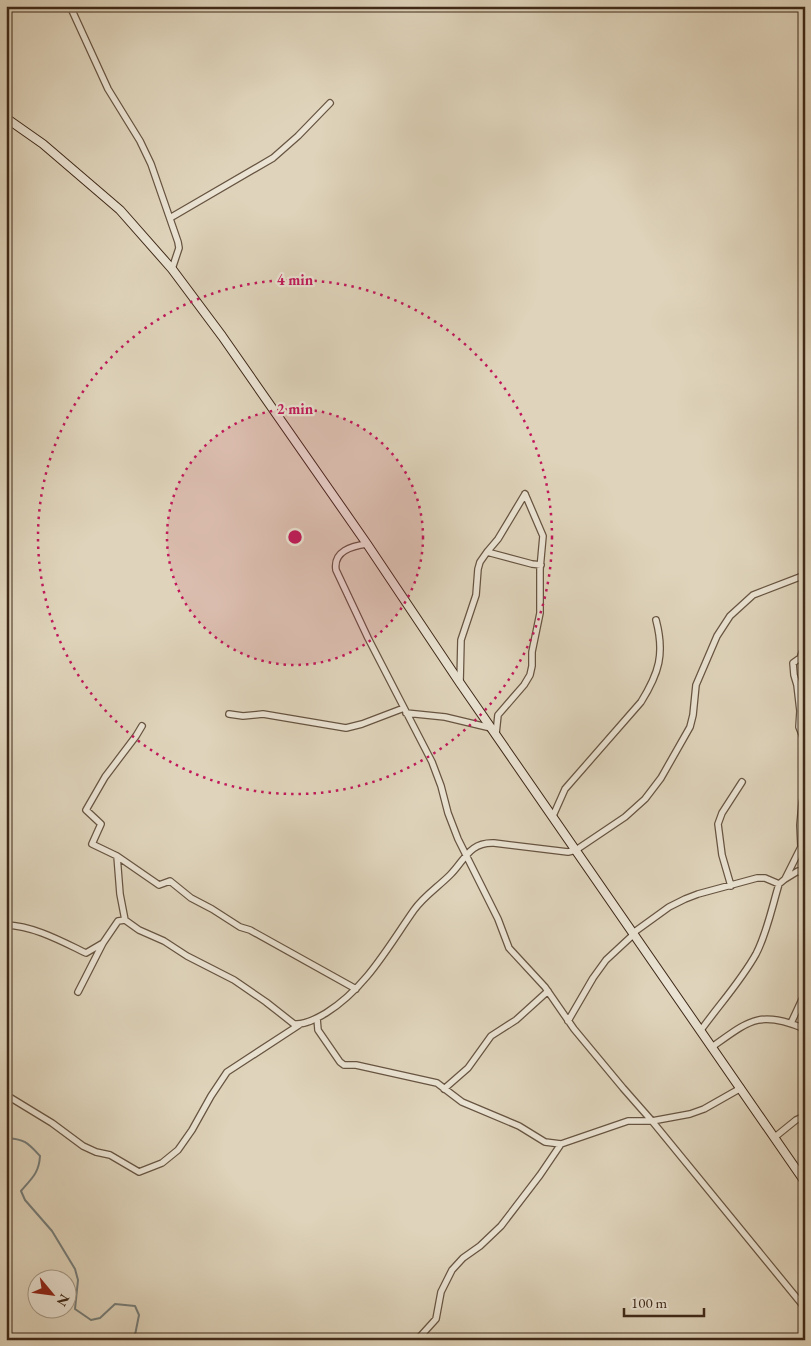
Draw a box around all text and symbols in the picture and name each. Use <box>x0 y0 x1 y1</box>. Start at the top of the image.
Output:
text: 4 min <box>277 270 314 289</box>
text: 2 min <box>277 399 314 418</box>
centre of rings <box>286 528 304 546</box>
north arrow <box>28 1268 78 1318</box>
scale bar <box>624 1286 704 1318</box>
text: N <box>52 1291 74 1310</box>
text: 100 m <box>631 1293 668 1312</box>

